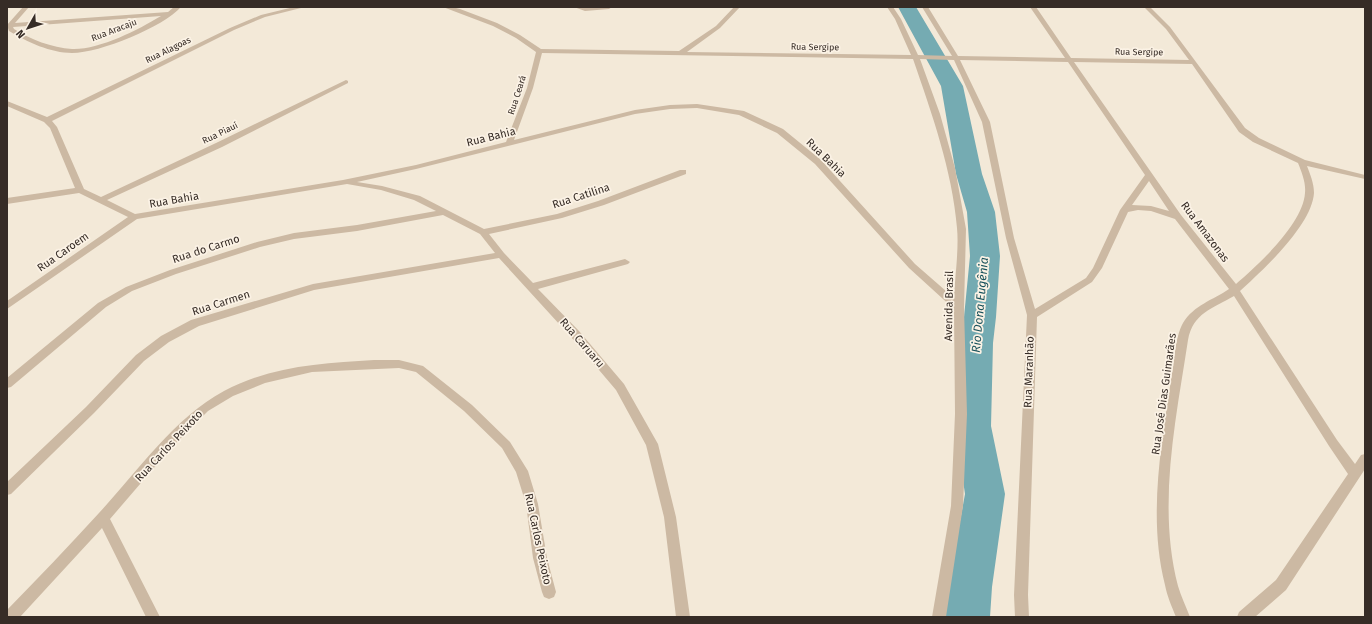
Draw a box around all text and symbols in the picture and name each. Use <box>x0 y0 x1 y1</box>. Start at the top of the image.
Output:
north arrow <box>8 8 48 48</box>
street label: Rua Aracaju <box>90 17 138 43</box>
text: N <box>13 27 28 41</box>
street label: Rua Alagoas <box>144 35 192 65</box>
street label: Rua Sergipe <box>791 42 839 52</box>
street label: Rua Sergipe <box>1115 47 1163 57</box>
street label: Rua Ceará <box>506 74 528 116</box>
street label: Rua Piauí <box>201 120 240 146</box>
street label: Rua Bahia <box>465 125 517 149</box>
street label: Rua Bahia <box>803 136 849 180</box>
street label: Rua Catilina <box>551 181 611 211</box>
street label: Rua Bahia <box>148 189 200 211</box>
street label: Rua Amazonas <box>1178 199 1232 265</box>
street label: Rua Caroem <box>35 230 91 274</box>
street label: Rua do Carmo <box>171 232 241 266</box>
water label: Rio Dona Eugênia <box>969 257 991 353</box>
street label: Avenida Brasil <box>942 271 956 341</box>
street label: Rua Carmen <box>190 288 252 318</box>
street label: Rua Caruaru <box>557 316 607 370</box>
street label: Rua José Dias Guimarães <box>1149 332 1179 456</box>
street label: Rua Maranhão <box>1021 336 1037 408</box>
street label: Rua Carlos Peixoto <box>133 408 205 484</box>
street label: Rua Carlos Peixoto <box>522 492 554 586</box>

